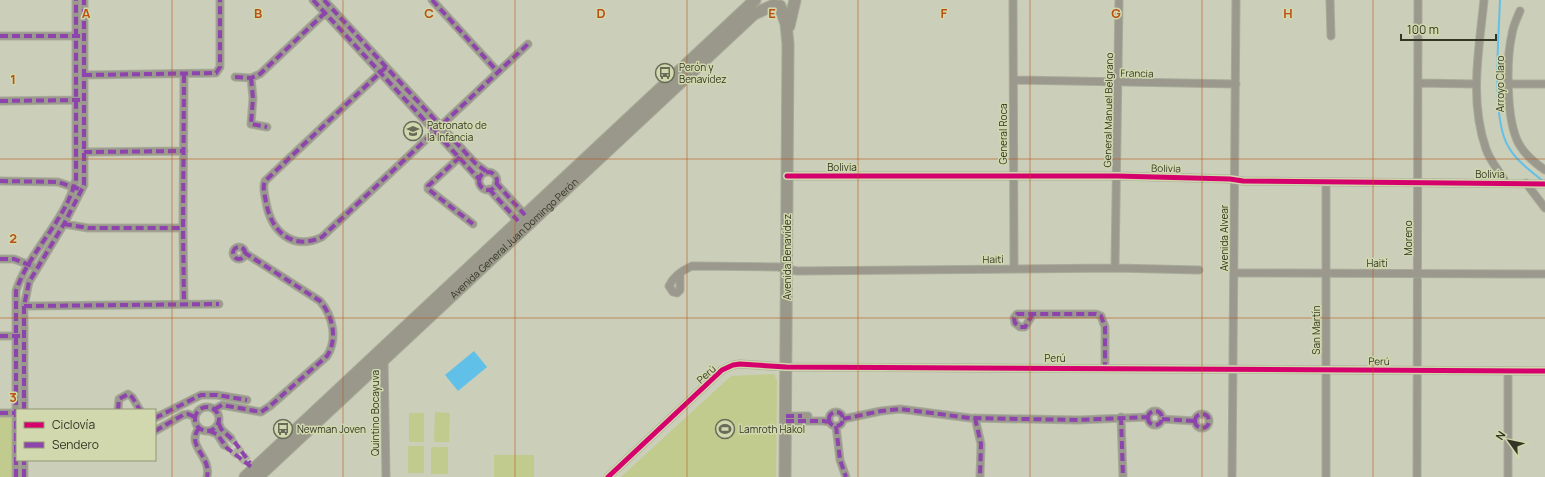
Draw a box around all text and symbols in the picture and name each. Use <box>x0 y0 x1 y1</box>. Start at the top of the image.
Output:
text: A <box>82 4 91 22</box>
text: B <box>254 4 262 22</box>
text: C <box>424 4 434 22</box>
text: D <box>596 4 606 22</box>
text: E <box>768 4 776 22</box>
text: F <box>941 4 948 22</box>
text: G <box>1111 4 1121 22</box>
text: H <box>1283 4 1293 22</box>
scale bar <box>1401 16 1496 42</box>
text: 100 m <box>1407 21 1439 38</box>
street label: General Manuel Belgrano <box>1100 52 1116 168</box>
street label: Arroyo Claro <box>1493 56 1507 112</box>
place label: Perón y Benavídez <box>679 60 727 86</box>
bus stop icon: Perón y Benavídez <box>654 62 676 84</box>
street label: Francia <box>1120 66 1154 80</box>
text: 1 <box>10 70 16 88</box>
street label: General Roca <box>996 103 1010 165</box>
place label: Patronato de la Infancia <box>427 118 487 144</box>
school or university icon: Patronato de la Infancia <box>402 120 424 142</box>
street label: Bolivia <box>827 160 857 174</box>
street label: Bolivia <box>1151 161 1181 175</box>
street label: Bolivia <box>1475 167 1505 181</box>
street label: Avenida General Juan Domingo Perón <box>447 175 581 302</box>
street label: Avenida Alvear <box>1217 204 1231 271</box>
street label: Avenida Benavídez <box>780 214 794 300</box>
street label: Moreno <box>1401 220 1415 256</box>
text: 2 <box>9 229 17 247</box>
street label: Haití <box>982 252 1004 266</box>
street label: Haití <box>1366 256 1388 270</box>
street label: San Martín <box>1309 305 1323 355</box>
street label: Perú <box>1044 351 1066 365</box>
street label: Perú <box>1368 354 1390 368</box>
street label: Perú <box>693 362 719 386</box>
street label: Quintino Bocayuva <box>368 370 382 456</box>
text: 3 <box>9 388 17 406</box>
legend <box>16 409 156 461</box>
text: Ciclovía <box>52 416 95 433</box>
bus stop icon: Newman Joven <box>272 418 294 440</box>
sports icon: Lamroth Hakol <box>714 418 736 440</box>
north arrow <box>1489 421 1529 461</box>
place label: Newman Joven <box>297 422 366 436</box>
place label: Lamroth Hakol <box>739 422 805 436</box>
text: N <box>1492 428 1509 443</box>
text: Sendero <box>52 436 99 453</box>

